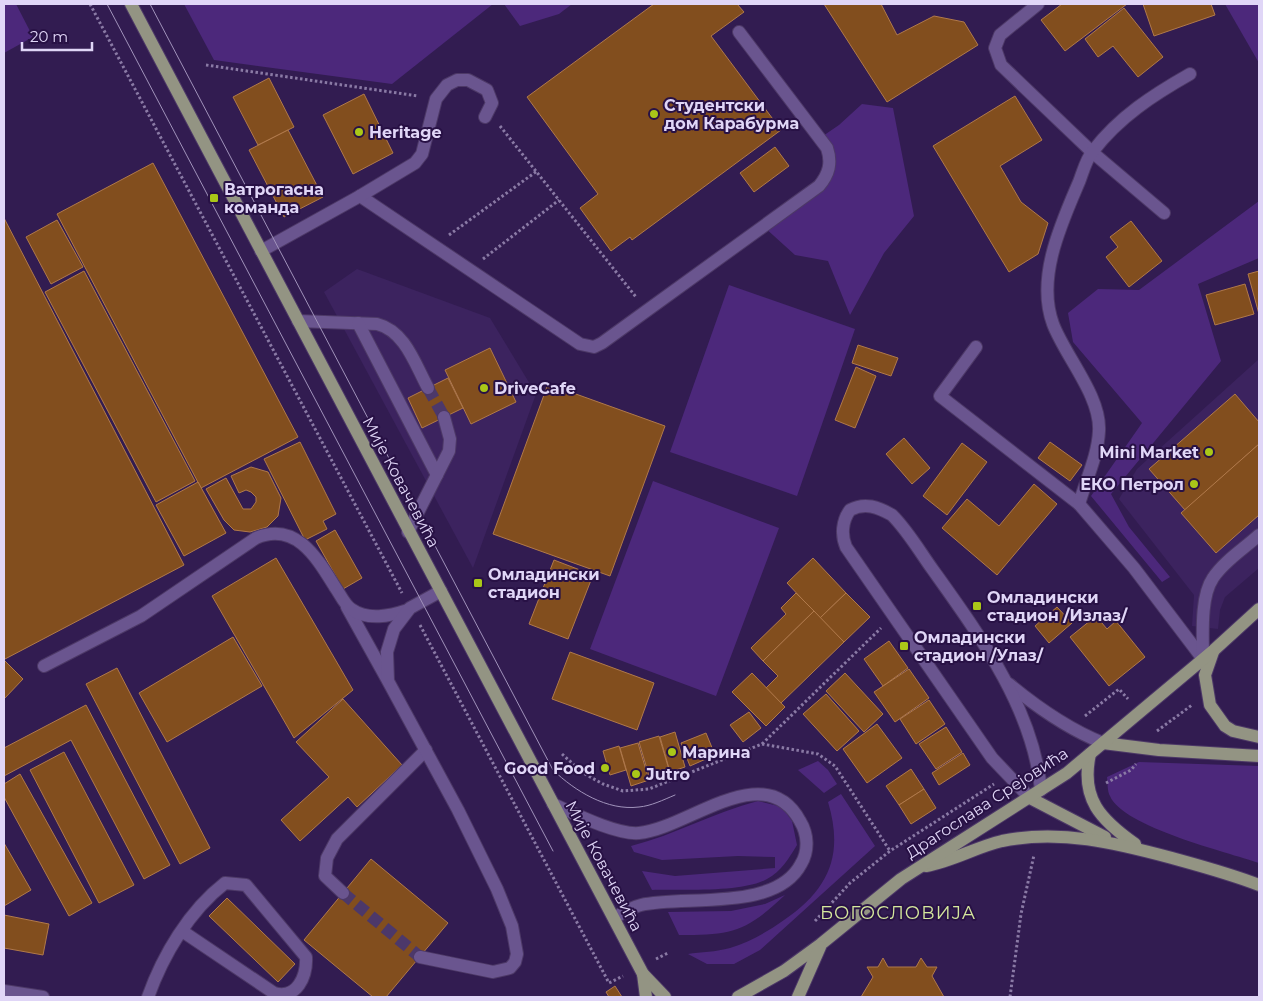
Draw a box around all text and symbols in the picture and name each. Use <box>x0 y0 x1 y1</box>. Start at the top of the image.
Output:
scale bar <box>22 20 92 52</box>
text: 20 m <box>30 27 68 46</box>
place label: Студентски дом Карабурма <box>664 96 799 133</box>
marker: Студентски дом Карабурма <box>648 108 660 120</box>
place label: Heritage <box>369 123 442 142</box>
marker: Heritage <box>353 126 365 138</box>
place label: Ватрогасна команда <box>224 180 324 217</box>
marker: Ватрогасна команда <box>208 192 220 204</box>
place label: DriveCafe <box>494 379 576 398</box>
marker: DriveCafe <box>478 382 490 394</box>
street label: Мије Ковачевића <box>359 413 443 551</box>
place label: Mini Market <box>1099 443 1199 462</box>
marker: Mini Market <box>1203 446 1215 458</box>
place label: ЕКО Петрол <box>1080 475 1184 494</box>
marker: ЕКО Петрол <box>1188 478 1200 490</box>
place label: Омладински стадион <box>488 565 600 602</box>
marker: Омладински стадион <box>472 577 484 589</box>
place label: Омладински стадион /Излаз/ <box>987 588 1128 625</box>
marker: Омладински стадион /Излаз/ <box>971 600 983 612</box>
place label: Омладински стадион /Улаз/ <box>914 628 1044 665</box>
marker: Омладински стадион /Улаз/ <box>898 640 910 652</box>
place label: Марина <box>682 743 750 762</box>
street label: Драгослава Срејовића <box>902 743 1072 863</box>
marker: Марина <box>666 746 678 758</box>
place label: Good Food <box>504 759 595 778</box>
marker: Good Food <box>599 762 611 774</box>
place label: Jutro <box>645 765 690 784</box>
marker: Jutro <box>630 768 642 780</box>
street label: Мије Ковачевића <box>562 797 646 935</box>
district label: БОГОСЛОВИЈА <box>820 902 976 924</box>

